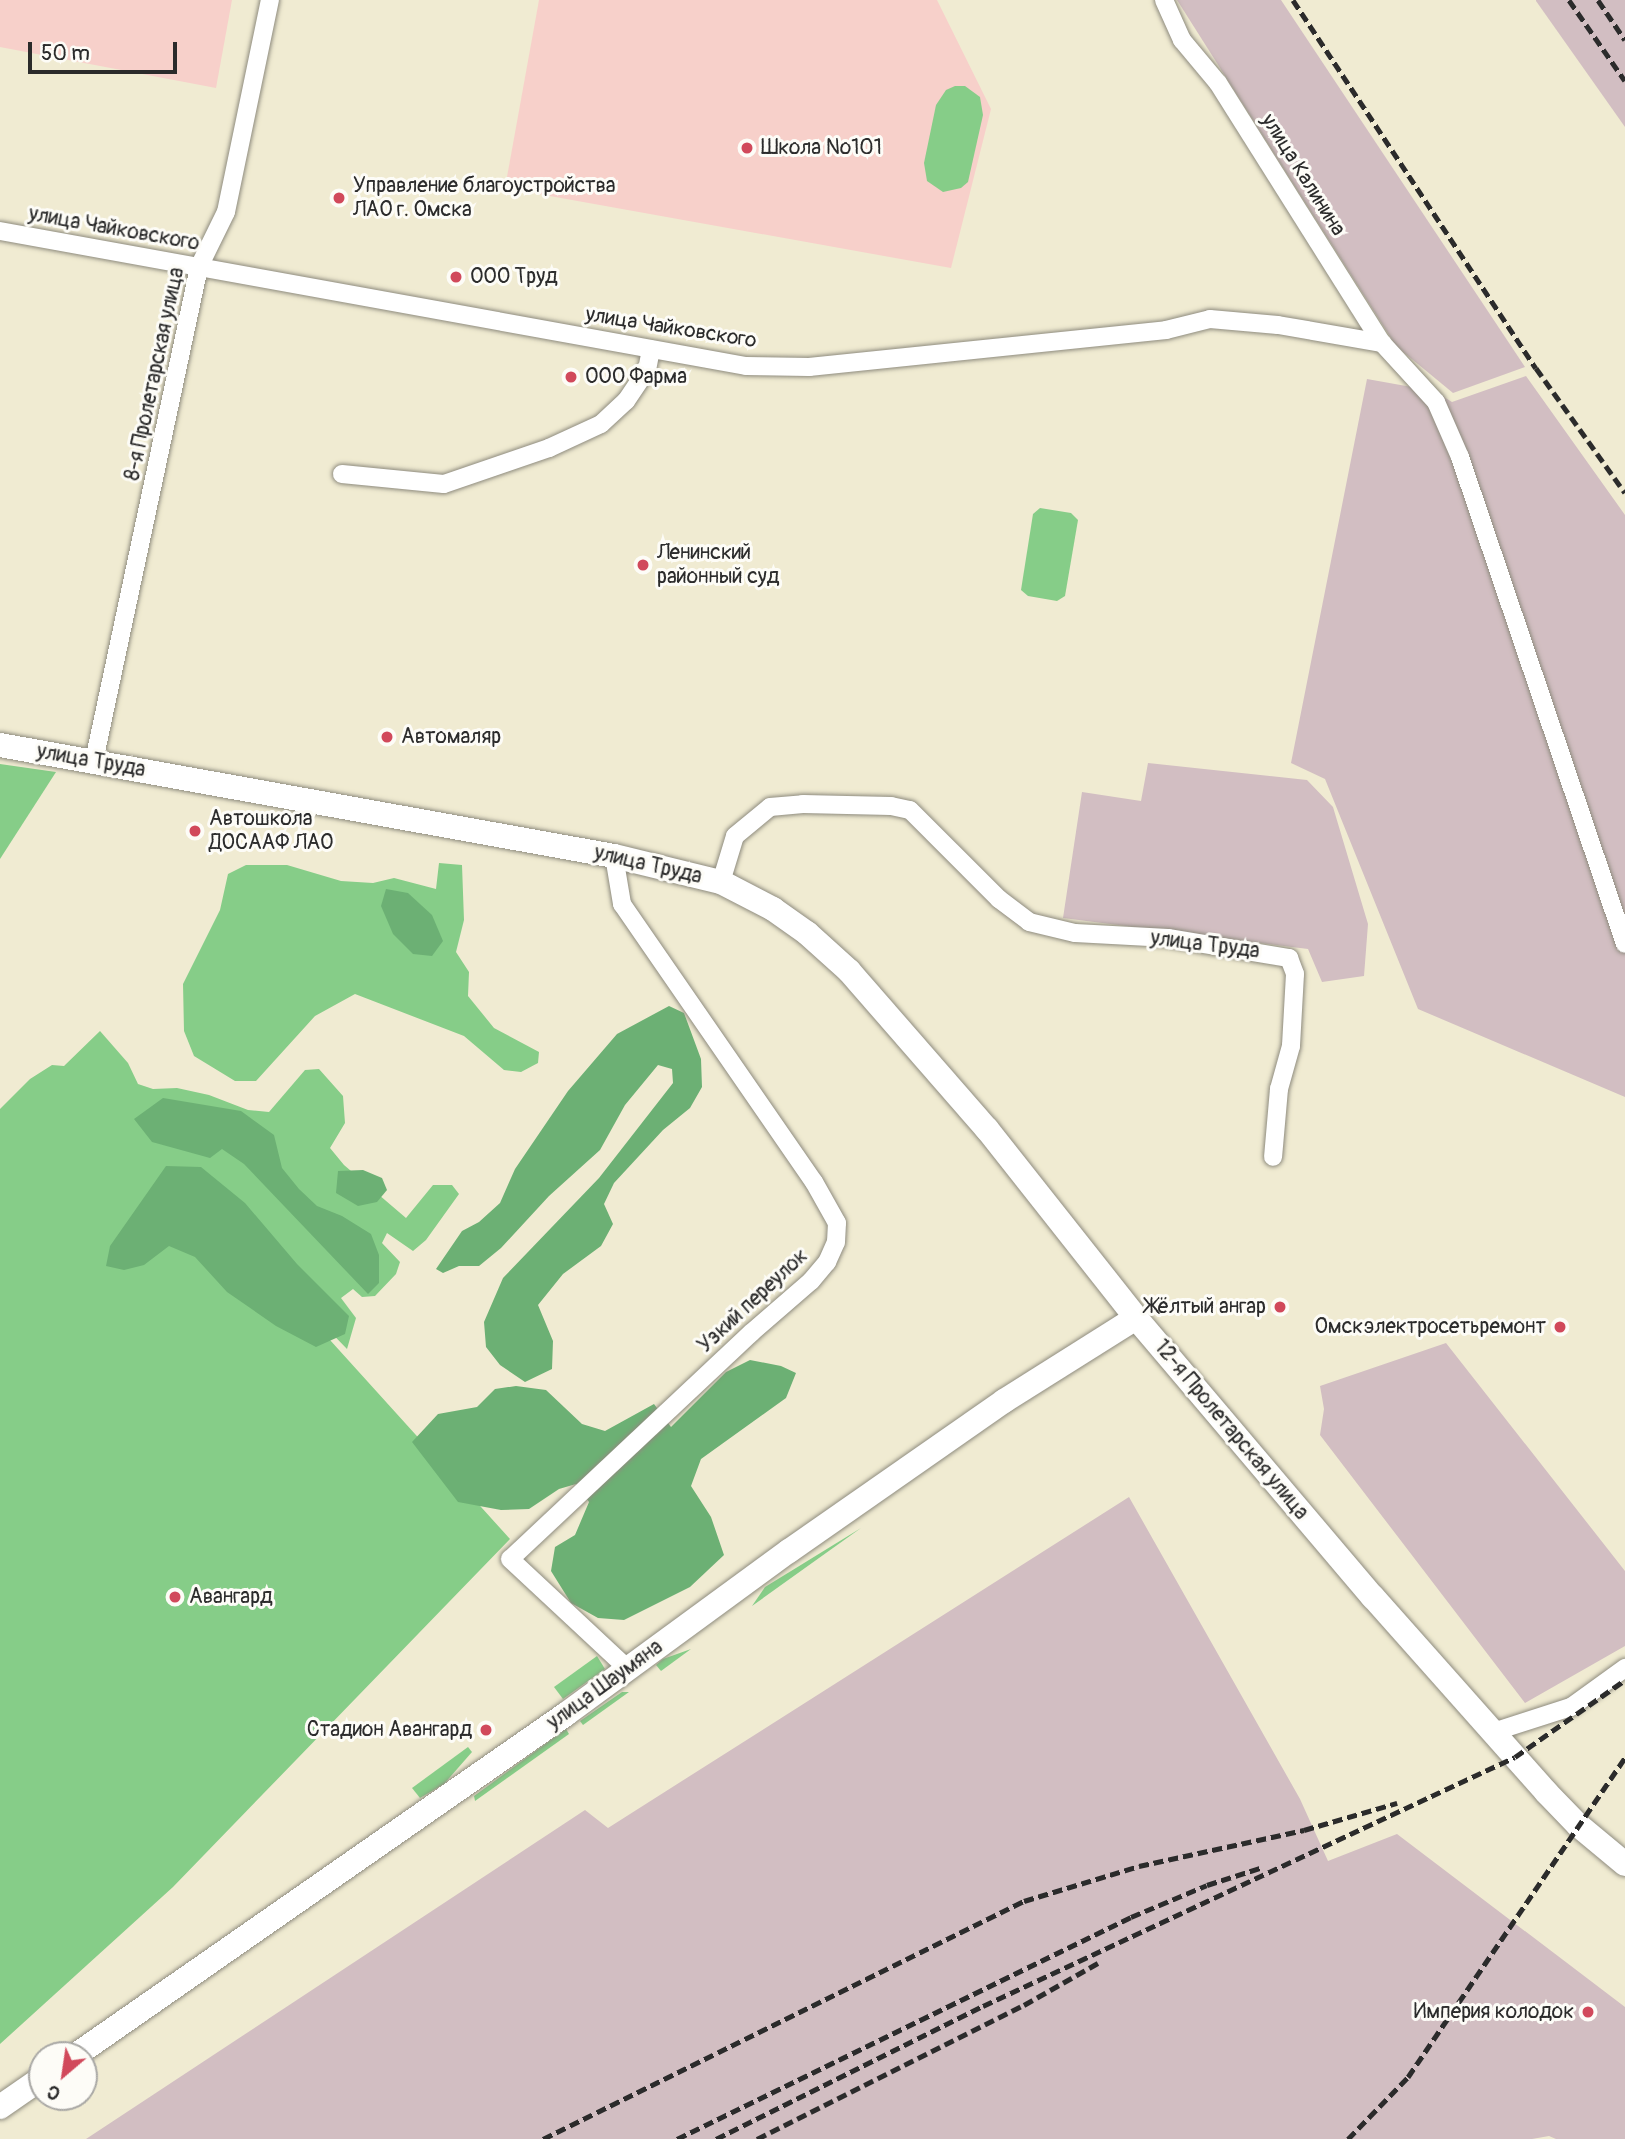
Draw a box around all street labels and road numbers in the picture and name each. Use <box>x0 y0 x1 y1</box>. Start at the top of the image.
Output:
street label: улица Калинина <box>1255 109 1351 241</box>
street label: улица Чайковского <box>27 202 201 256</box>
street label: 8-я Пролетарская улица <box>120 265 190 483</box>
street label: улица Чайковского <box>584 302 758 354</box>
street label: улица Труда <box>35 739 147 783</box>
street label: улица Труда <box>592 840 704 890</box>
street label: улица Труда <box>1149 926 1261 964</box>
street label: Узкий переулок <box>693 1244 813 1358</box>
street label: 12-я Пролетарская улица <box>1148 1335 1314 1525</box>
street label: улица Шаумяна <box>542 1635 668 1735</box>

